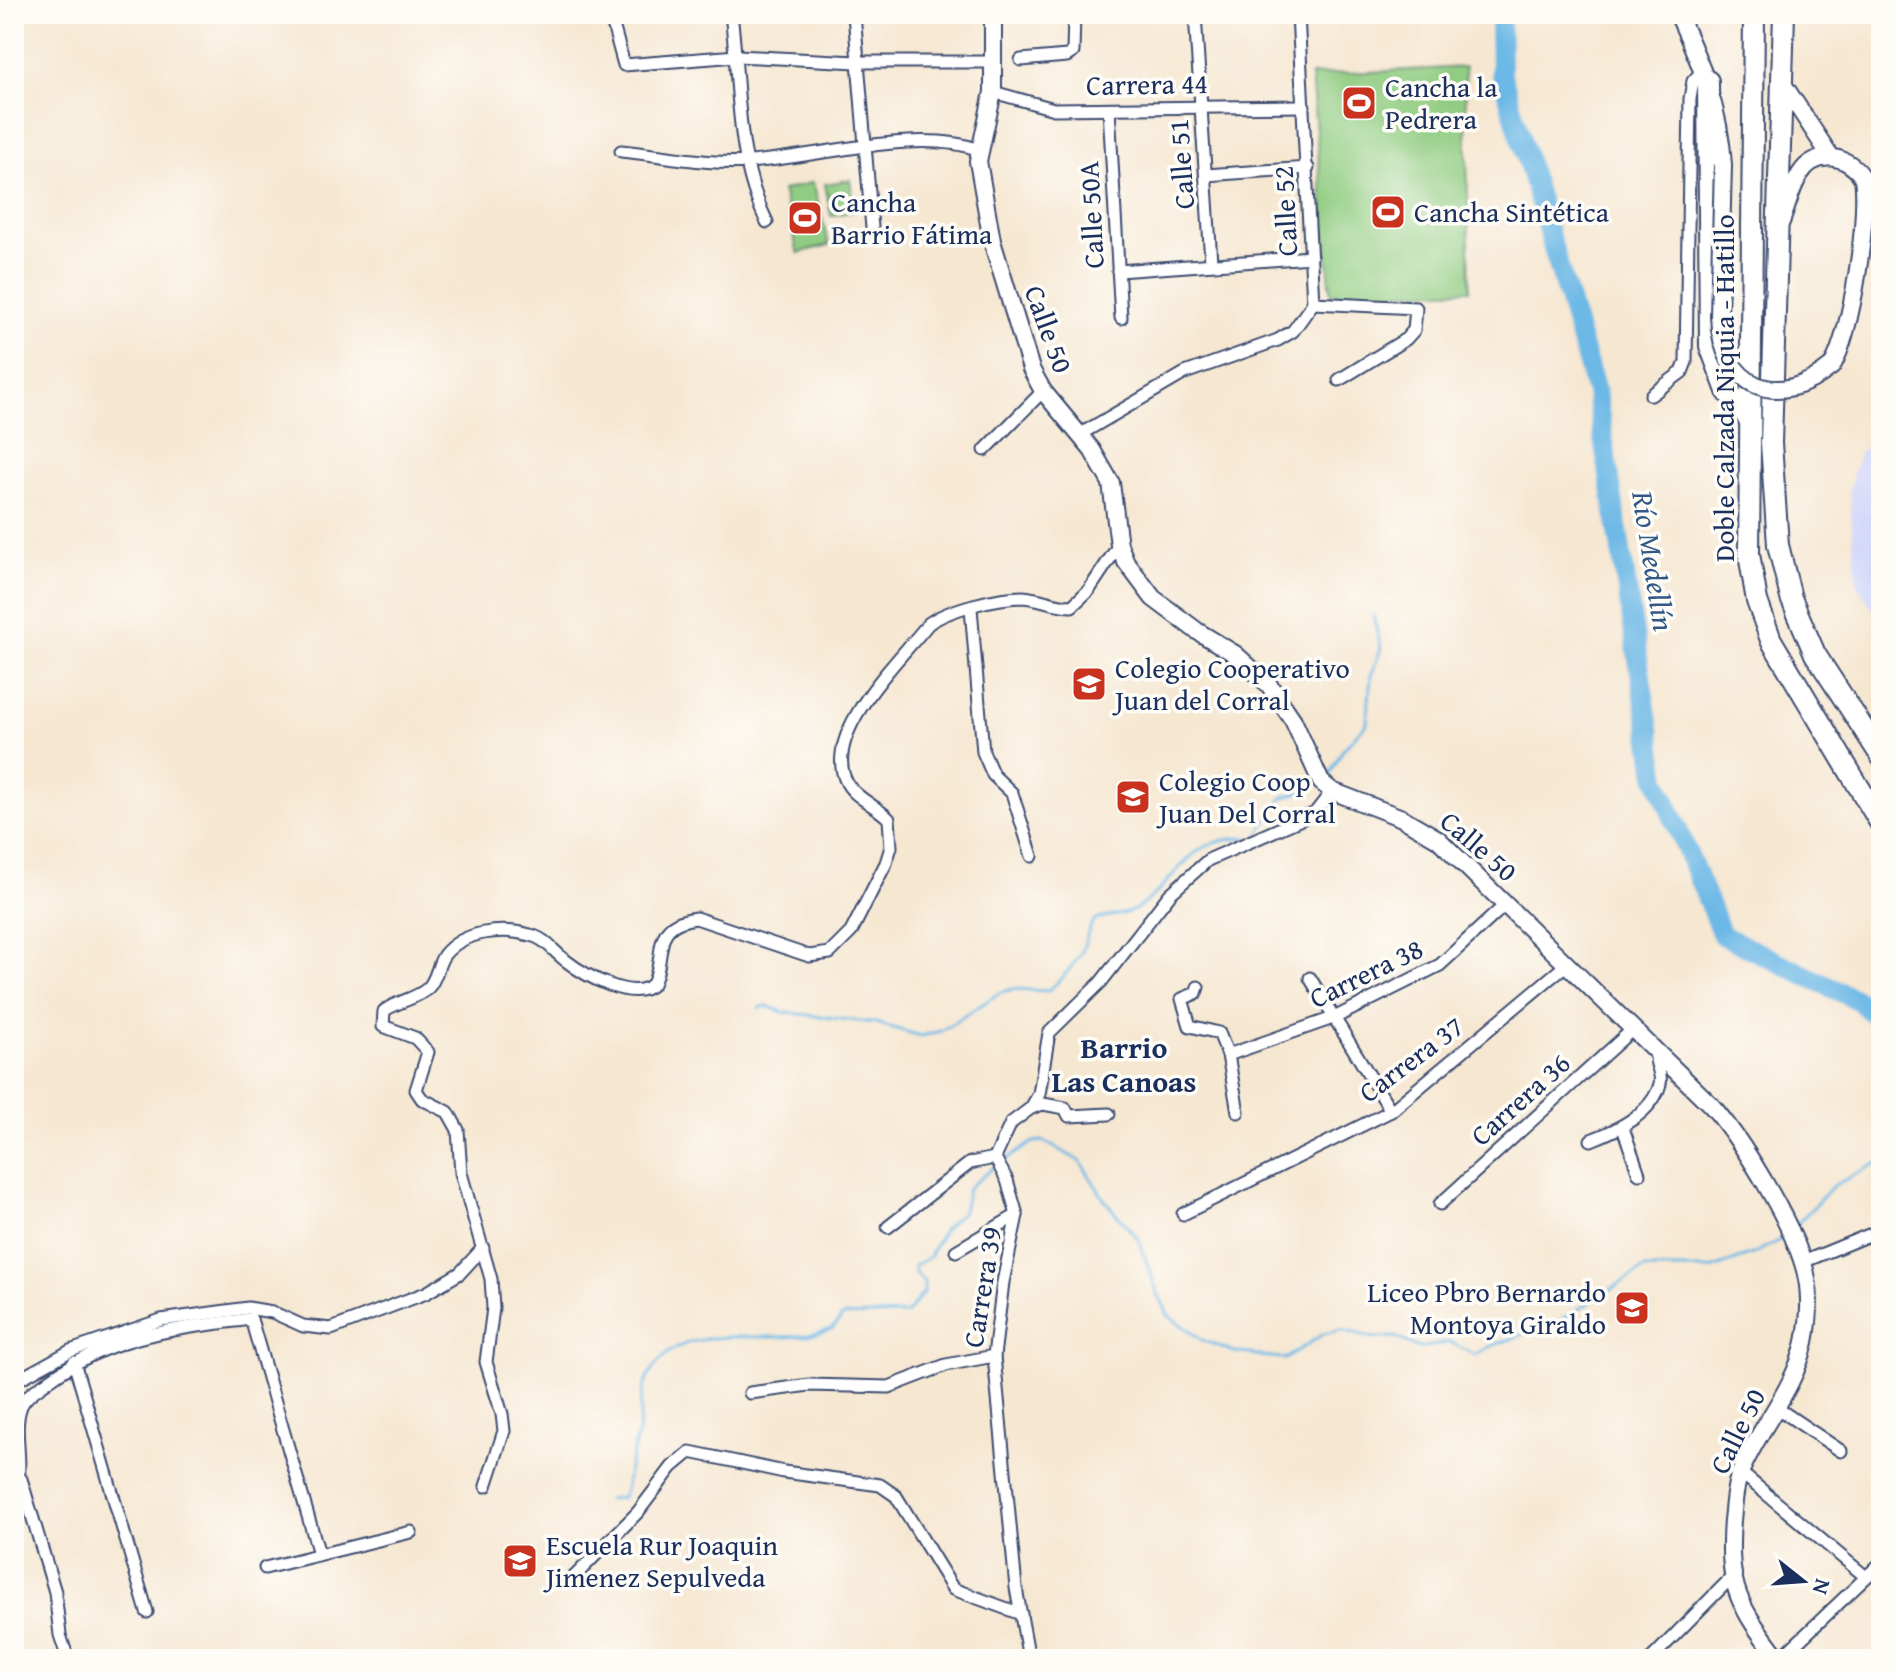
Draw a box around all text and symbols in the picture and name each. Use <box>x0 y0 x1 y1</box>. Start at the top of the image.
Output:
street label: Carrera 44 <box>1086 62 1208 105</box>
place label: Cancha la Pedrera <box>1385 66 1498 139</box>
sports icon: Cancha la Pedrera <box>1340 84 1378 122</box>
street label: Calle 51 <box>1157 117 1204 211</box>
street label: Calle 50A <box>1067 160 1114 270</box>
street label: Calle 52 <box>1262 165 1307 257</box>
place label: Cancha Barrio Fátima <box>831 181 993 254</box>
place label: Cancha Sintética <box>1414 191 1610 232</box>
sports icon: Cancha Sintética <box>1369 193 1407 231</box>
sports icon: Cancha Barrio Fátima <box>786 199 824 237</box>
street label: Doble Calzada Niquia - Hatillo <box>1703 214 1744 562</box>
street label: Calle 50 <box>1015 279 1084 378</box>
water label: Río Medellín <box>1621 487 1687 634</box>
place label: Colegio Cooperativo Juan del Corral <box>1112 647 1350 720</box>
school or university icon: Colegio Cooperativo Juan del Corral <box>1070 665 1108 703</box>
place label: Colegio Coop Juan Del Corral <box>1156 760 1336 833</box>
school or university icon: Colegio Coop Juan Del Corral <box>1114 778 1152 816</box>
street label: Calle 50 <box>1432 800 1527 891</box>
street label: Carrera 38 <box>1302 927 1430 1018</box>
street label: Carrera 37 <box>1350 1006 1472 1112</box>
district label: Barrio Las Canoas <box>1052 1025 1196 1103</box>
street label: Carrera 36 <box>1461 1043 1579 1155</box>
street label: Carrera 39 <box>952 1224 1011 1350</box>
place label: Liceo Pbro Bernardo Montoya Giraldo <box>1367 1271 1606 1344</box>
school or university icon: Liceo Pbro Bernardo Montoya Giraldo <box>1613 1289 1651 1327</box>
street label: Calle 50 <box>1698 1381 1775 1480</box>
place label: Escuela Rur Joaquin Jimenez Sepulveda <box>543 1524 778 1597</box>
north arrow <box>1763 1541 1843 1621</box>
school or university icon: Escuela Rur Joaquin Jimenez Sepulveda <box>501 1542 539 1580</box>
text: N <box>1805 1575 1840 1599</box>

